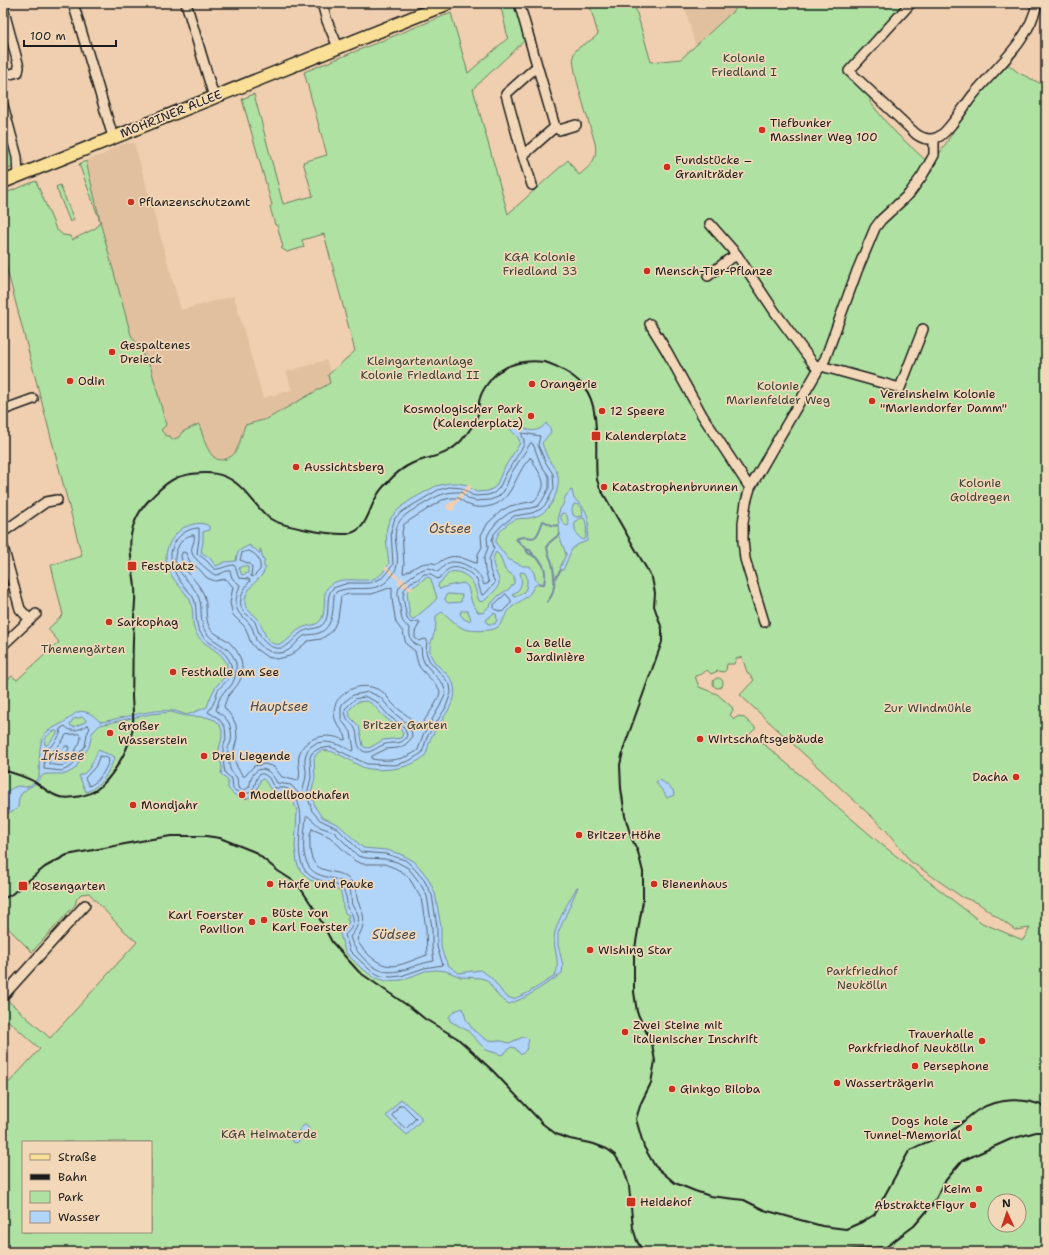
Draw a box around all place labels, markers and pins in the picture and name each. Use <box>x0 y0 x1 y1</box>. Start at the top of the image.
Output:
place label: Tiefbunker Massiner Weg 100 <box>770 115 878 145</box>
marker: Tiefbunker Massiner Weg 100 <box>757 125 767 135</box>
place label: Fundstücke – Graniträder <box>675 152 752 182</box>
marker: Fundstücke – Graniträder <box>662 162 672 172</box>
place label: Pflanzenschutzamt <box>139 194 250 210</box>
marker: Pflanzenschutzamt <box>126 197 136 207</box>
place label: Mensch-Tier-Pflanze <box>655 263 773 279</box>
marker: Mensch-Tier-Pflanze <box>642 266 652 276</box>
place label: Gespaltenes Dreieck <box>120 337 191 367</box>
marker: Gespaltenes Dreieck <box>107 347 117 357</box>
place label: Odin <box>78 373 105 389</box>
marker: Odin <box>65 376 75 386</box>
place label: Orangerie <box>540 376 597 392</box>
marker: Orangerie <box>527 379 537 389</box>
place label: Vereinsheim Kolonie "Mariendorfer Damm" <box>880 386 1007 416</box>
marker: Vereinsheim Kolonie "Mariendorfer Damm" <box>867 396 877 406</box>
place label: Kosmologischer Park (Kalenderplatz) <box>403 401 523 431</box>
place label: 12 Speere <box>610 403 665 419</box>
marker: 12 Speere <box>597 406 607 416</box>
marker: Kosmologischer Park (Kalenderplatz) <box>526 411 536 421</box>
place label: Kalenderplatz <box>605 428 687 444</box>
marker: Kalenderplatz <box>590 430 602 442</box>
place label: Aussichtsberg <box>304 459 384 475</box>
marker: Aussichtsberg <box>291 462 301 472</box>
place label: Katastrophenbrunnen <box>612 479 738 495</box>
marker: Katastrophenbrunnen <box>599 482 609 492</box>
place label: Festplatz <box>141 558 195 574</box>
marker: Festplatz <box>126 560 138 572</box>
place label: Sarkophag <box>117 614 178 630</box>
marker: Sarkophag <box>104 617 114 627</box>
place label: La Belle Jardinière <box>526 635 585 665</box>
marker: La Belle Jardinière <box>513 645 523 655</box>
place label: Festhalle am See <box>181 664 279 680</box>
marker: Festhalle am See <box>168 667 178 677</box>
place label: Großer Wasserstein <box>118 718 187 748</box>
marker: Großer Wasserstein <box>105 728 115 738</box>
place label: Wirtschaftsgebäude <box>708 731 824 747</box>
marker: Wirtschaftsgebäude <box>695 734 705 744</box>
place label: Drei Liegende <box>212 748 291 764</box>
marker: Drei Liegende <box>199 751 209 761</box>
place label: Dacha <box>972 769 1009 785</box>
marker: Dacha <box>1011 772 1021 782</box>
place label: Modellboothafen <box>250 787 349 803</box>
marker: Modellboothafen <box>237 790 247 800</box>
place label: Mondjahr <box>141 797 198 813</box>
marker: Mondjahr <box>128 800 138 810</box>
place label: Britzer Höhe <box>587 827 661 843</box>
marker: Britzer Höhe <box>574 830 584 840</box>
place label: Harfe und Pauke <box>278 876 374 892</box>
place label: Bienenhaus <box>662 876 728 892</box>
place label: Rosengarten <box>32 878 106 894</box>
marker: Harfe und Pauke <box>265 879 275 889</box>
marker: Bienenhaus <box>649 879 659 889</box>
marker: Rosengarten <box>17 880 29 892</box>
place label: Büste von Karl Foerster <box>272 905 348 935</box>
place label: Karl Foerster Pavilion <box>168 907 244 937</box>
marker: Büste von Karl Foerster <box>259 915 269 925</box>
marker: Karl Foerster Pavilion <box>247 917 257 927</box>
place label: Wishing Star <box>598 942 672 958</box>
marker: Wishing Star <box>585 945 595 955</box>
place label: Zwei Steine mit italienischer Inschrift <box>633 1017 758 1047</box>
place label: Trauerhalle Parkfriedhof Neukölln <box>848 1026 974 1056</box>
marker: Zwei Steine mit italienischer Inschrift <box>620 1027 630 1037</box>
marker: Trauerhalle Parkfriedhof Neukölln <box>977 1036 987 1046</box>
place label: Persephone <box>923 1058 989 1074</box>
marker: Persephone <box>910 1061 920 1071</box>
place label: Wasserträgerin <box>845 1075 934 1091</box>
marker: Wasserträgerin <box>832 1078 842 1088</box>
place label: Ginkgo Biloba <box>680 1081 761 1097</box>
marker: Ginkgo Biloba <box>667 1084 677 1094</box>
place label: Dogs hole – Tunnel-Memorial <box>864 1113 961 1143</box>
marker: Dogs hole – Tunnel-Memorial <box>964 1123 974 1133</box>
place label: Keim <box>944 1181 971 1197</box>
marker: Keim <box>974 1184 984 1194</box>
place label: Heidehof <box>640 1194 692 1210</box>
marker: Heidehof <box>625 1196 637 1208</box>
place label: Abstrakte Figur <box>874 1197 965 1213</box>
marker: Abstrakte Figur <box>968 1200 978 1210</box>

